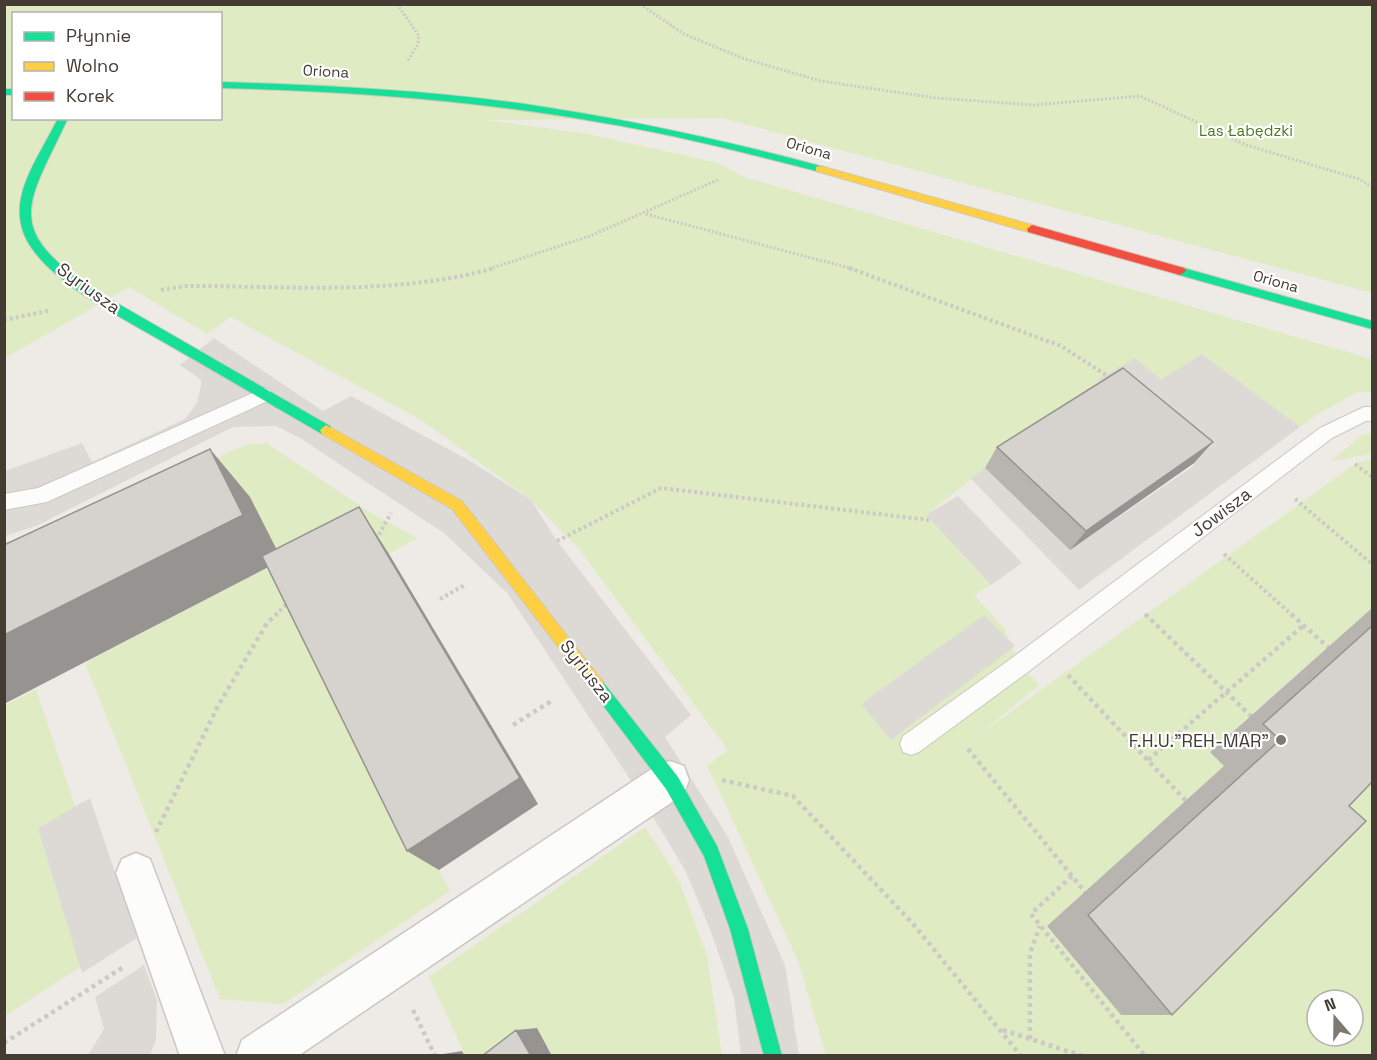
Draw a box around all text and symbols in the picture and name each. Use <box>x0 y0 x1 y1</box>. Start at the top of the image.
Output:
legend <box>12 12 222 120</box>
text: Płynnie <box>66 24 131 47</box>
text: Wolno <box>66 54 119 77</box>
street label: Oriona <box>302 60 350 82</box>
text: Korek <box>66 84 115 107</box>
park label: Las Łabędzki <box>1199 121 1293 140</box>
street label: Oriona <box>784 132 834 164</box>
street label: Syriusza <box>53 257 125 319</box>
street label: Oriona <box>1251 265 1301 297</box>
street label: Jowisza <box>1186 482 1256 542</box>
street label: Syriusza <box>555 635 619 707</box>
place label: F.H.U."REH-MAR" <box>1129 729 1269 752</box>
marker: F.H.U."REH-MAR" <box>1274 733 1288 747</box>
north arrow <box>1305 988 1365 1048</box>
text: N <box>1321 993 1339 1016</box>

